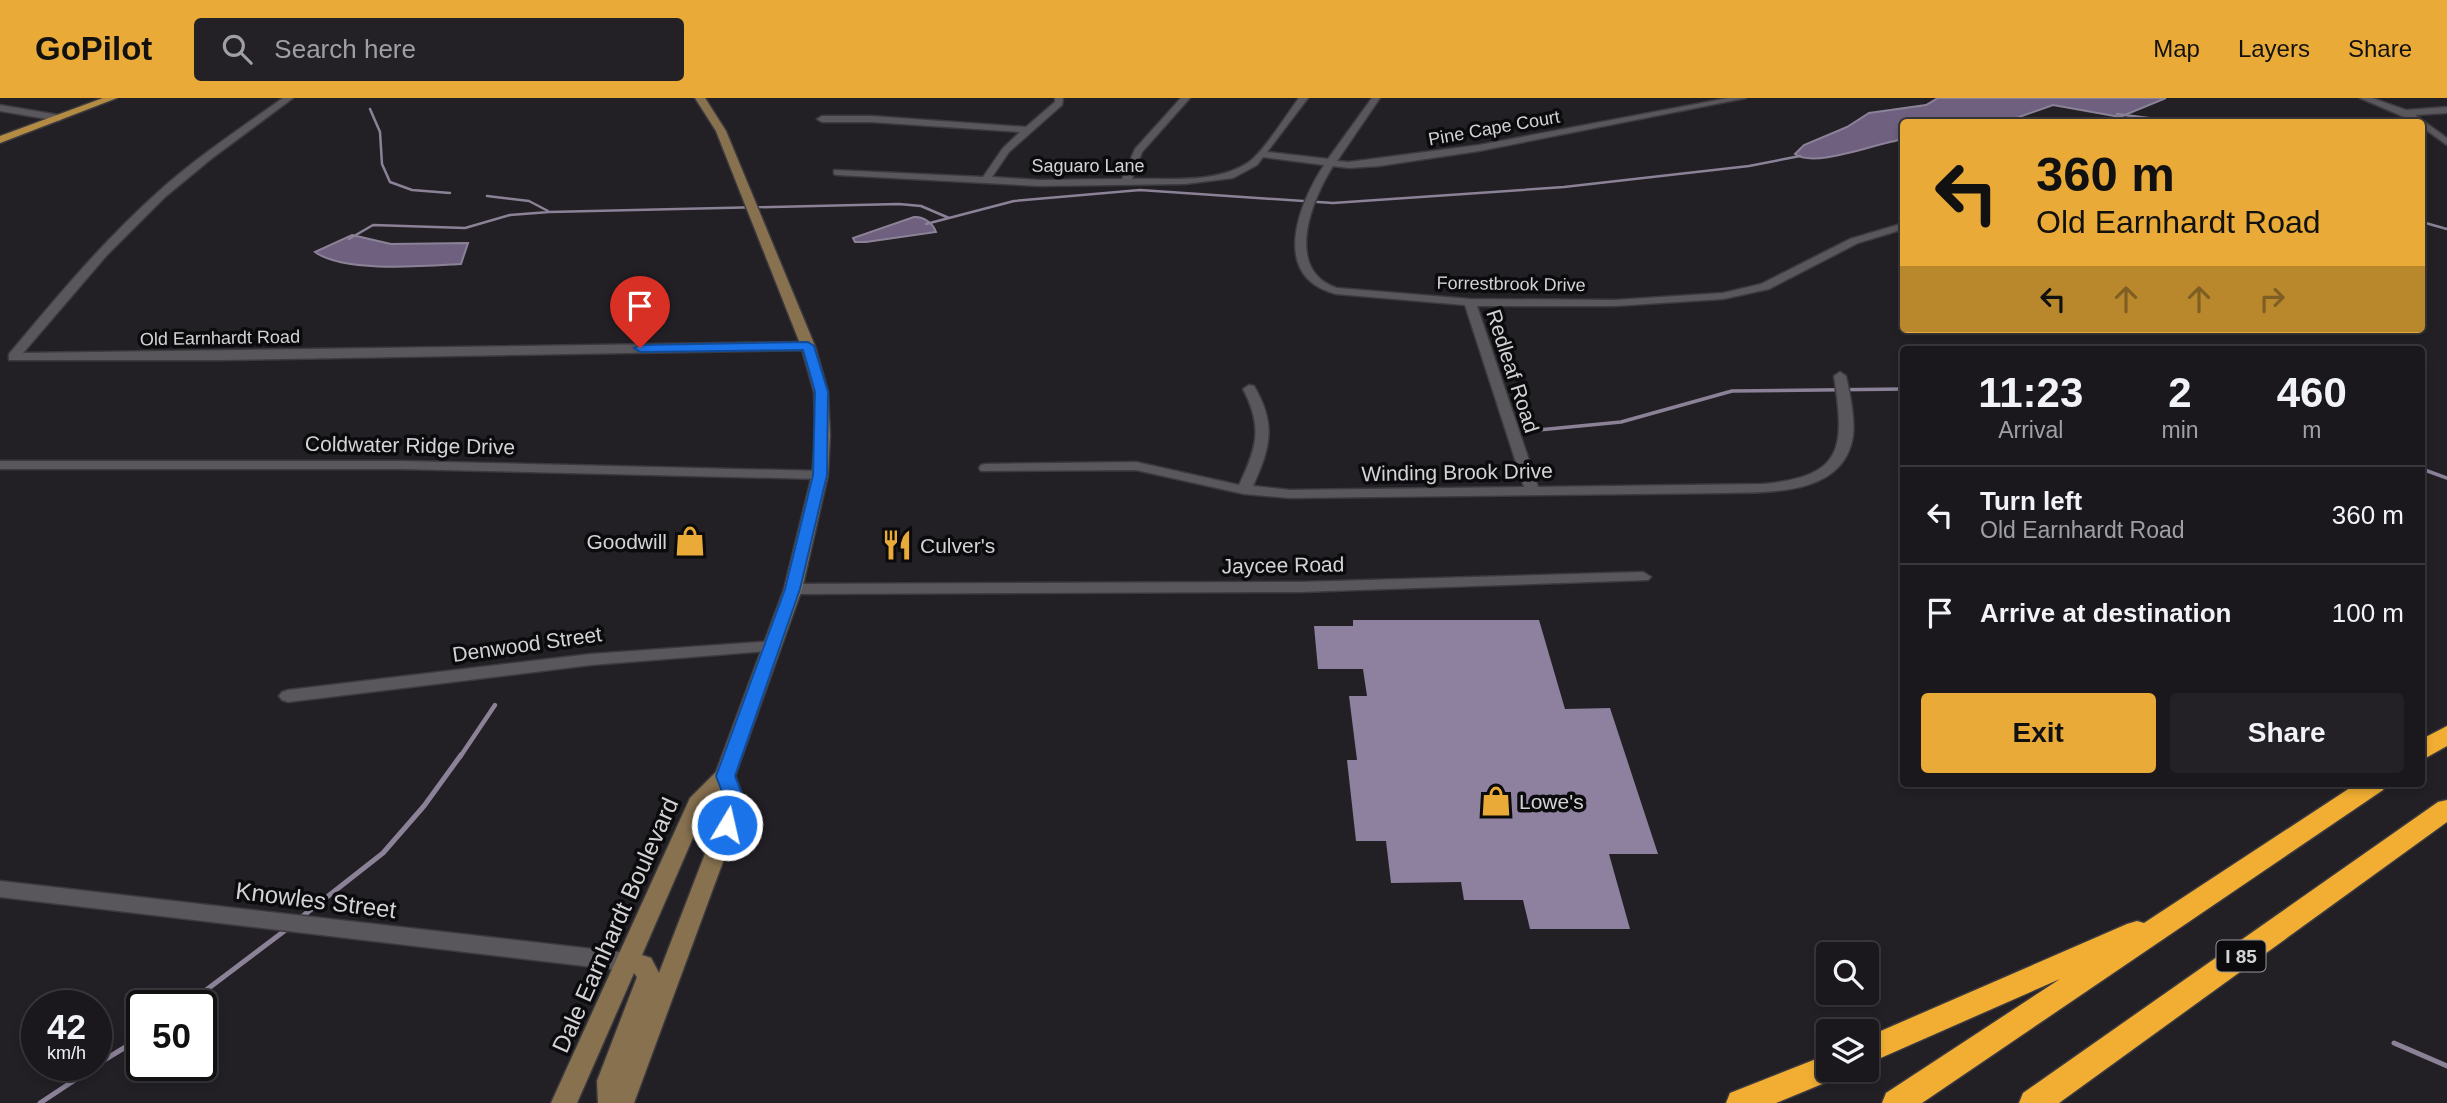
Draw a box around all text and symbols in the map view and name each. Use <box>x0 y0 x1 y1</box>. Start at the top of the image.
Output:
search box <box>194 18 684 81</box>
text: GoPilot <box>35 30 152 67</box>
icon: search <box>218 30 256 68</box>
text: Search here <box>274 34 416 64</box>
text: Map <box>2153 35 2200 62</box>
text: Layers <box>2238 35 2310 62</box>
text: Share <box>2348 35 2412 62</box>
street label: Pine Cape Court <box>1427 107 1561 149</box>
icon: left <box>1921 147 2012 238</box>
text: 360 m <box>2036 147 2175 201</box>
street label: Saguaro Lane <box>1031 156 1145 176</box>
text: Old Earnhardt Road <box>2036 204 2321 240</box>
street label: Forrestbrook Drive <box>1436 273 1586 295</box>
pin <box>610 276 670 348</box>
icon: left <box>2034 280 2072 318</box>
icon: ahead <box>2107 280 2145 318</box>
icon: ahead <box>2180 280 2218 318</box>
icon: right <box>2253 280 2291 318</box>
icon: arrive <box>621 287 659 325</box>
street label: Redleaf Road <box>1482 306 1544 436</box>
street label: Old Earnhardt Road <box>140 327 300 349</box>
text: 11:23 <box>1978 369 2083 416</box>
text: 2 <box>2168 369 2192 416</box>
text: 460 <box>2277 369 2347 416</box>
text: Arrival <box>1998 417 2063 443</box>
text: min <box>2161 417 2199 443</box>
text: m <box>2302 417 2321 443</box>
street label: Coldwater Ridge Drive <box>305 432 515 458</box>
street label: Winding Brook Drive <box>1361 459 1553 485</box>
text: Turn left <box>1980 486 2082 516</box>
icon: left <box>1921 496 1959 534</box>
text: 360 m <box>2332 500 2404 530</box>
text: Old Earnhardt Road <box>1980 517 2185 543</box>
shop icon: Goodwill <box>673 524 707 558</box>
restaurant icon: Culver's <box>880 528 914 562</box>
place label: Goodwill <box>586 530 667 553</box>
place label: Culver's <box>920 534 995 557</box>
street label: Jaycee Road <box>1222 552 1344 578</box>
icon: arrive <box>1921 594 1959 632</box>
text: Arrive at destination <box>1980 598 2231 628</box>
text: 100 m <box>2332 598 2404 628</box>
street label: Denwood Street <box>451 622 603 666</box>
button: Exit <box>1921 693 2156 773</box>
button: Share <box>2170 693 2404 773</box>
shop icon: Lowe's <box>1479 784 1513 818</box>
position arrow <box>690 788 764 862</box>
place label: Lowe's <box>1519 790 1584 813</box>
street label: Dale Earnhardt Boulevard <box>547 793 683 1057</box>
street label: Knowles Street <box>234 877 398 923</box>
road number: I 85 <box>2216 940 2266 972</box>
map controls <box>1816 942 1879 1082</box>
button: search <box>1816 942 1879 1005</box>
speed limit sign: 50 <box>126 990 217 1081</box>
text: 42 <box>47 1007 86 1046</box>
button: layers <box>1816 1019 1879 1082</box>
text: km/h <box>47 1043 86 1063</box>

